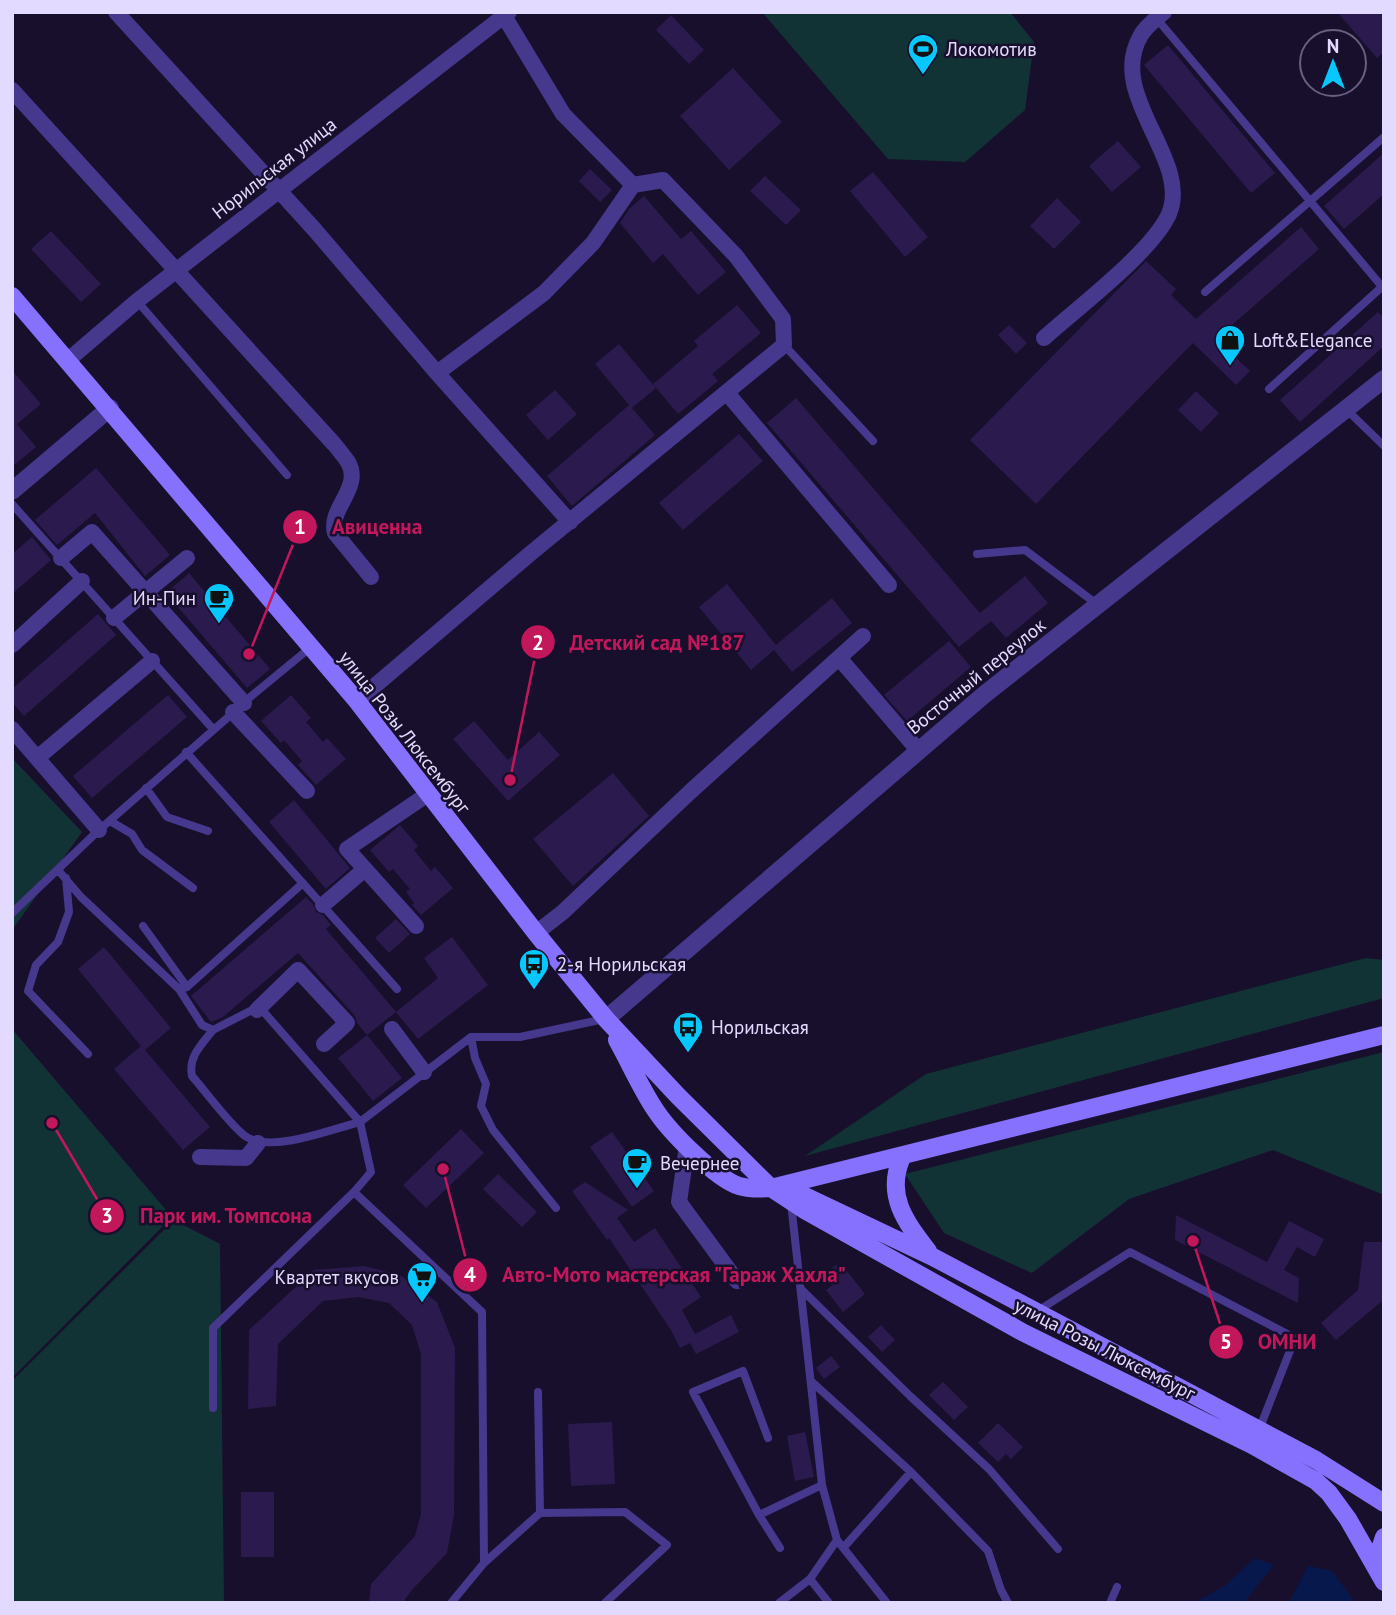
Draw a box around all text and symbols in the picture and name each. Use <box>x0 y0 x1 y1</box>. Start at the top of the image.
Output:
north arrow <box>1298 28 1368 98</box>
sports icon: Локомотив <box>906 32 940 76</box>
text: N <box>1327 34 1339 58</box>
place label: Локомотив <box>945 37 1037 61</box>
street label: Норильская улица <box>207 112 341 224</box>
shop icon: Loft&Elegance <box>1213 323 1247 367</box>
place label: Loft&Elegance <box>1253 328 1372 352</box>
callout: Авиценна <box>283 506 436 548</box>
text: 1 <box>294 513 306 540</box>
text: Авиценна <box>332 513 422 540</box>
cafe icon: Ин-Пин <box>202 581 236 625</box>
place label: Ин-Пин <box>133 586 196 610</box>
street label: Восточный переулок <box>902 613 1050 739</box>
callout: Детский сад №187 <box>521 621 759 663</box>
text: 2 <box>532 629 544 656</box>
text: Детский сад №187 <box>569 629 745 656</box>
street label: улица Розы Люксембург <box>334 646 477 819</box>
bus stop icon: 2-я Норильская <box>517 947 551 991</box>
place label: 2-я Норильская <box>557 952 686 976</box>
bus stop icon: Норильская <box>671 1010 705 1054</box>
place label: Норильская <box>711 1015 809 1039</box>
cafe icon: Вечернее <box>620 1146 654 1190</box>
place label: Вечернее <box>660 1151 739 1175</box>
callout: Парк им. Томпсона <box>89 1195 327 1237</box>
text: 3 <box>101 1202 113 1229</box>
text: Парк им. Томпсона <box>140 1202 312 1229</box>
callout: Авто-Мото мастерская "Гараж Хахла" <box>452 1254 861 1296</box>
supermarket icon: Квартет вкусов <box>405 1260 439 1304</box>
text: 4 <box>464 1261 476 1288</box>
text: Авто-Мото мастерская "Гараж Хахла" <box>502 1261 846 1288</box>
place label: Квартет вкусов <box>274 1265 399 1289</box>
street label: улица Розы Люксембург <box>1011 1293 1200 1406</box>
callout: ОМНИ <box>1209 1321 1330 1363</box>
text: 5 <box>1220 1328 1232 1355</box>
text: ОМНИ <box>1258 1328 1316 1355</box>

